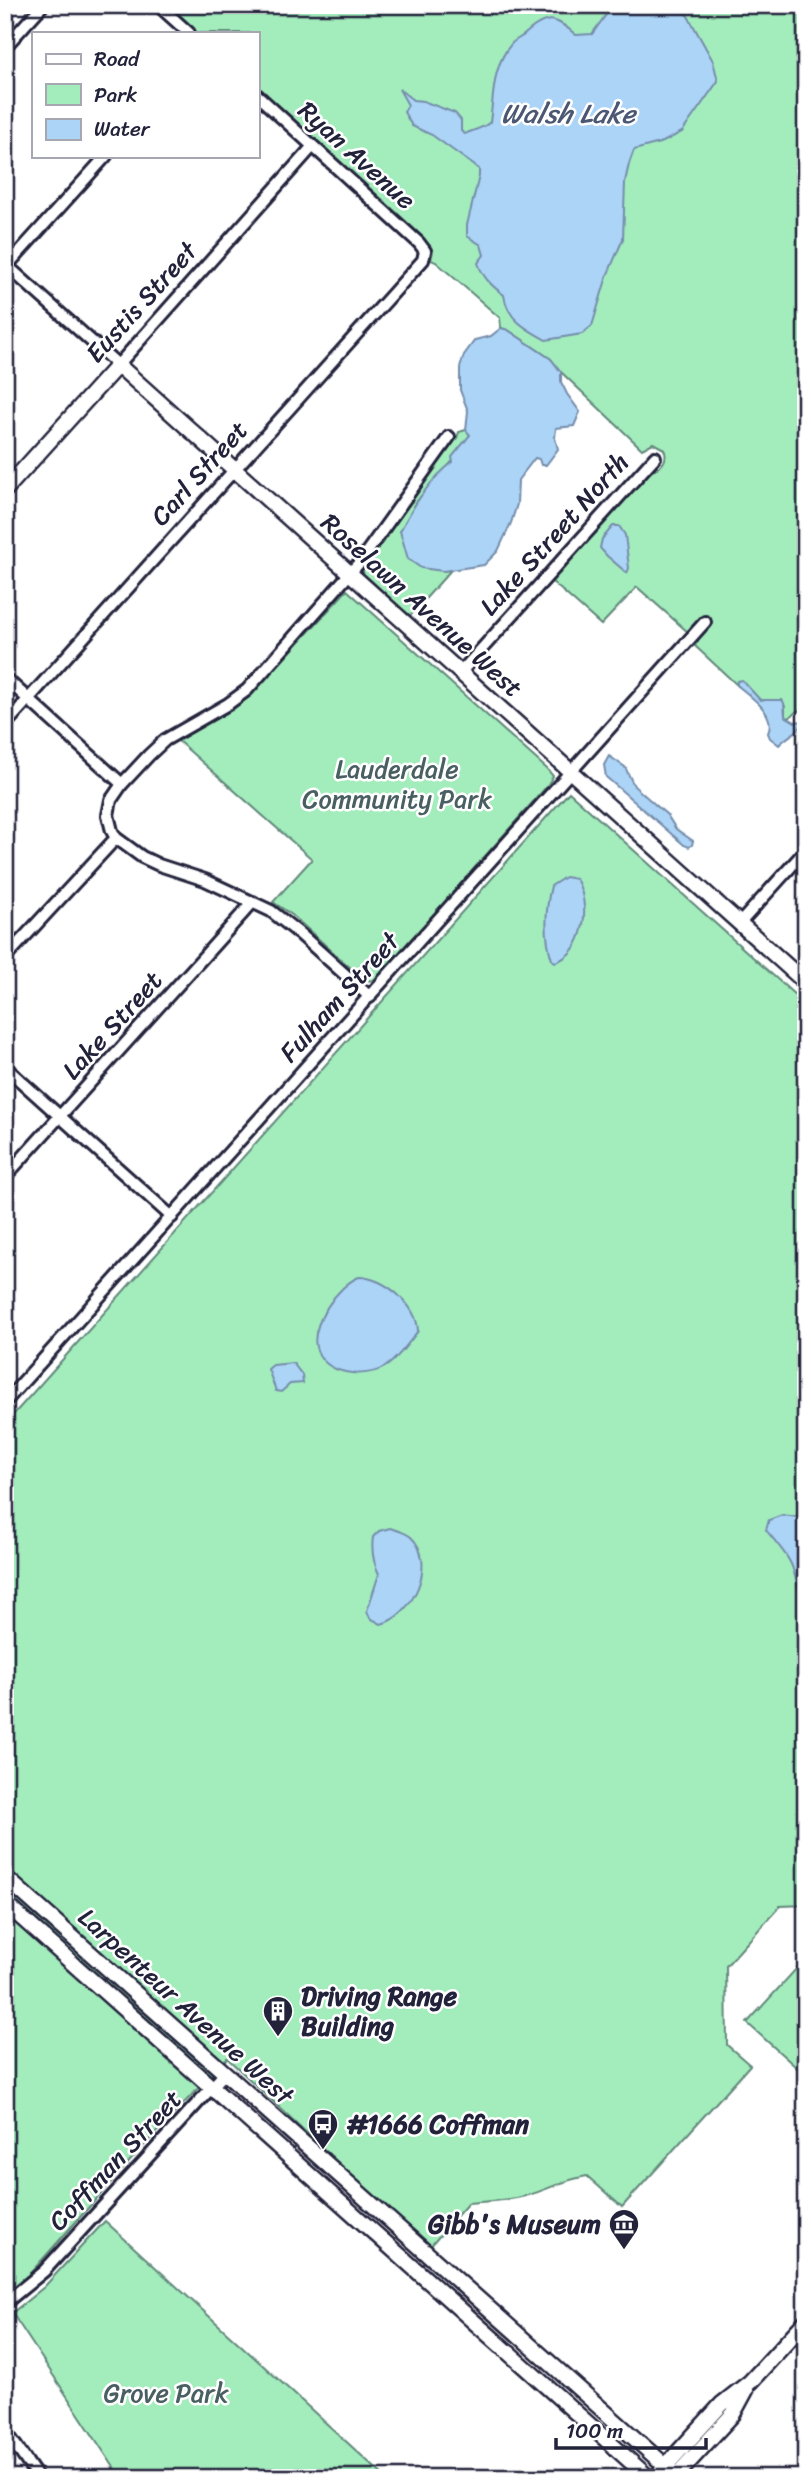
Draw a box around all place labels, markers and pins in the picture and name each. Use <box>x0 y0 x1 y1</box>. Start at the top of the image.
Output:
place label: Driving Range Building <box>301 1973 458 2049</box>
building icon: Driving Range Building <box>261 1994 295 2038</box>
place label: #1666 Coffman <box>346 2101 529 2147</box>
bus stop icon: #1666 Coffman <box>306 2107 340 2151</box>
place label: Gibb's Museum <box>428 2201 601 2247</box>
museum icon: Gibb's Museum <box>607 2207 641 2251</box>

